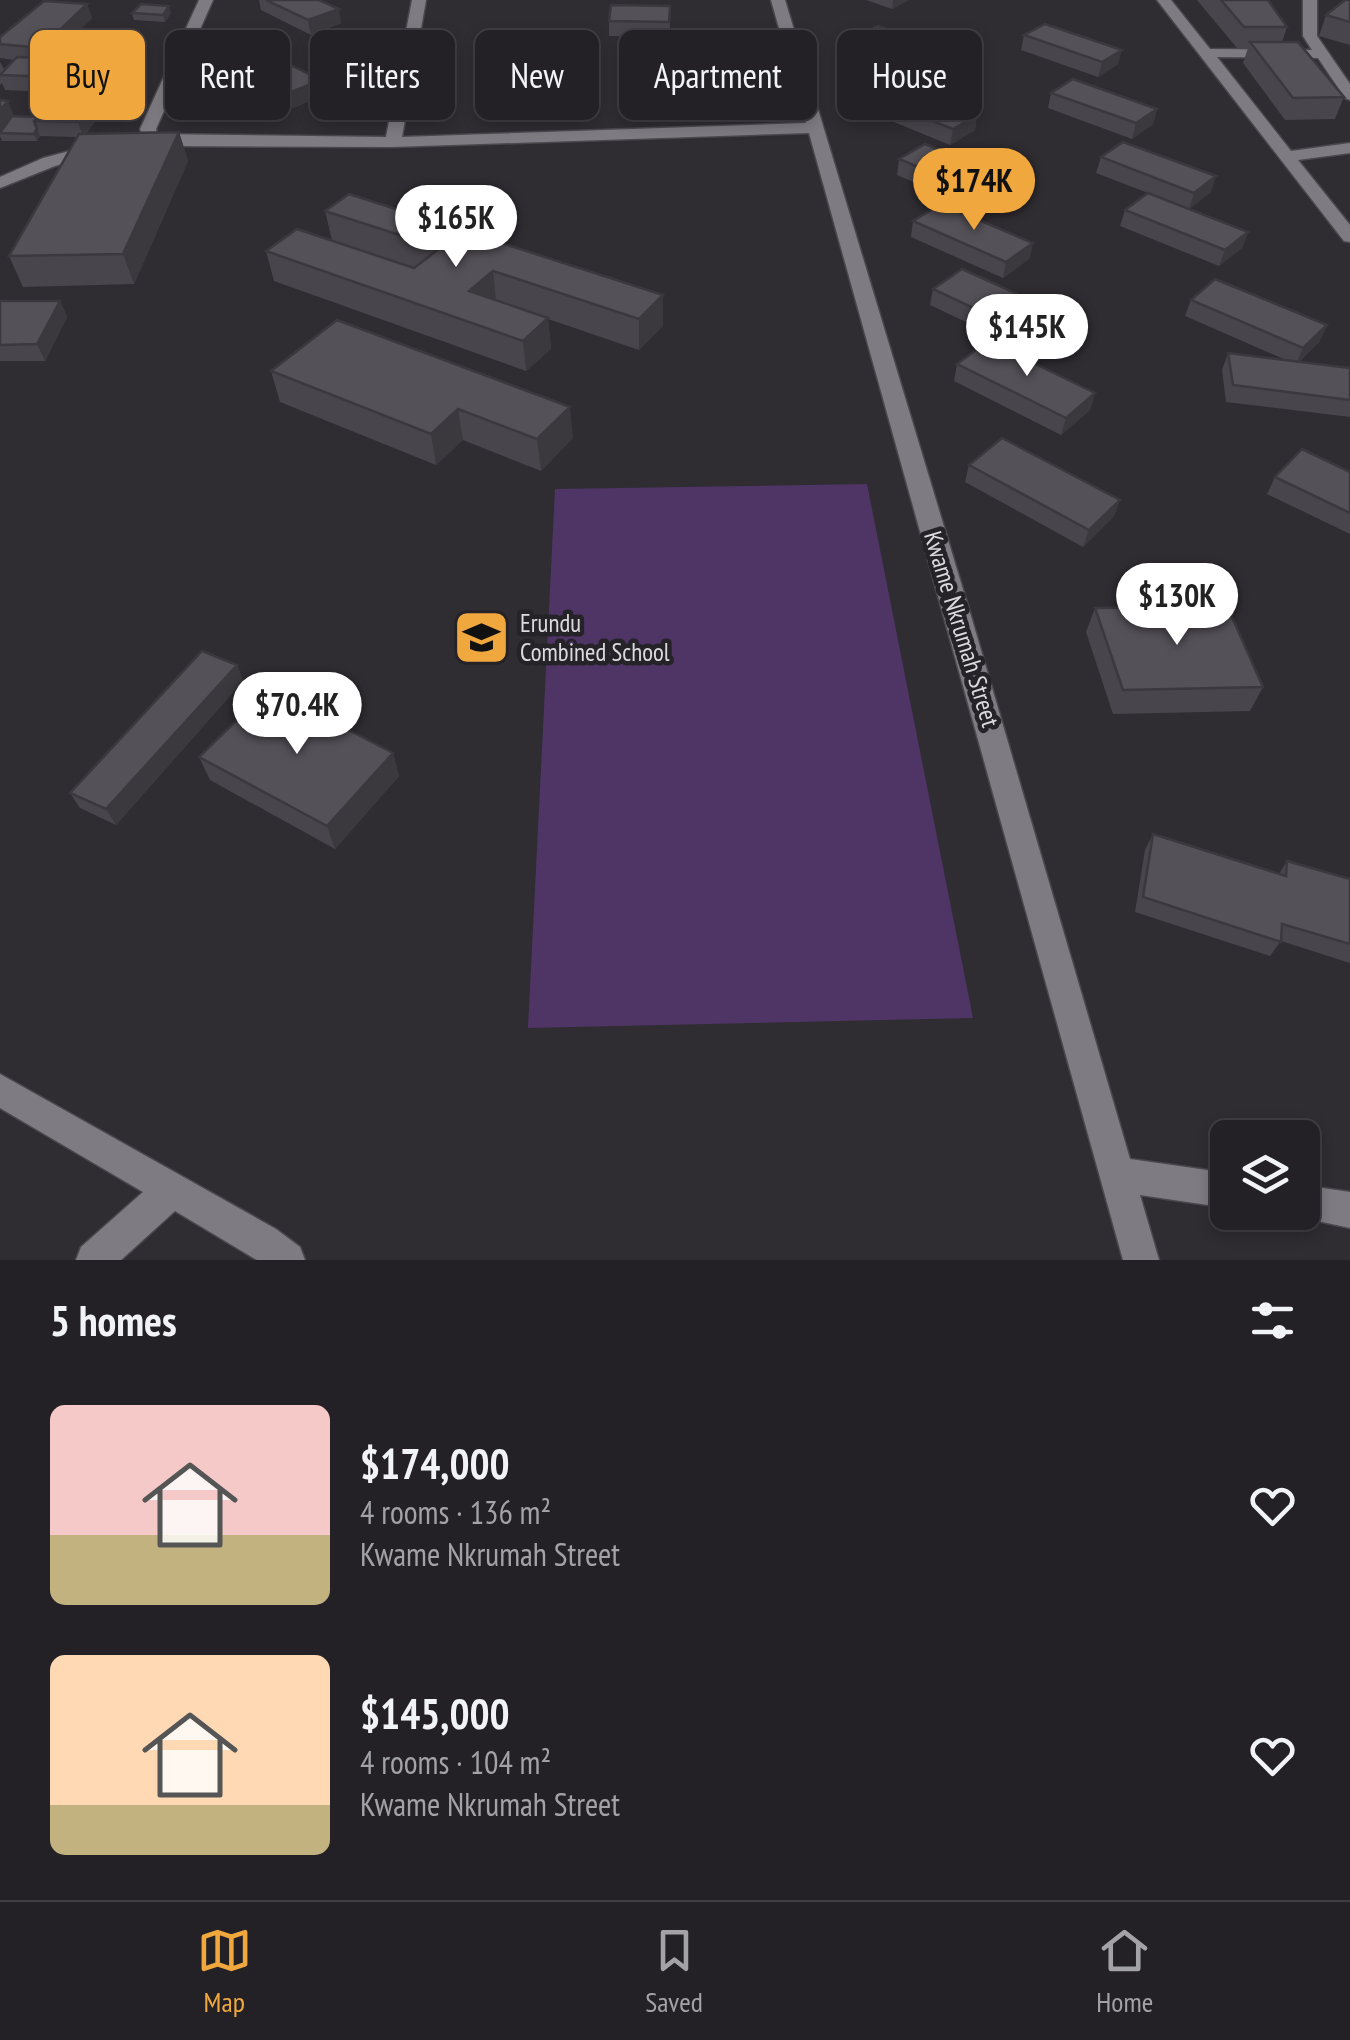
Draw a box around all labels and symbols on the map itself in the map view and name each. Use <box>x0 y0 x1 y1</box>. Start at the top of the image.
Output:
pin: $174K <box>904 148 1044 233</box>
pin: $165K <box>386 185 526 270</box>
pin: $145K <box>957 294 1097 379</box>
street label: Kwame Nkrumah Street <box>917 527 1007 731</box>
pin: $130K <box>1107 563 1247 648</box>
school or university icon: Erundu Combined School <box>451 607 511 667</box>
place label: Erundu Combined School <box>520 607 670 668</box>
pin: $70.4K <box>216 672 378 757</box>

